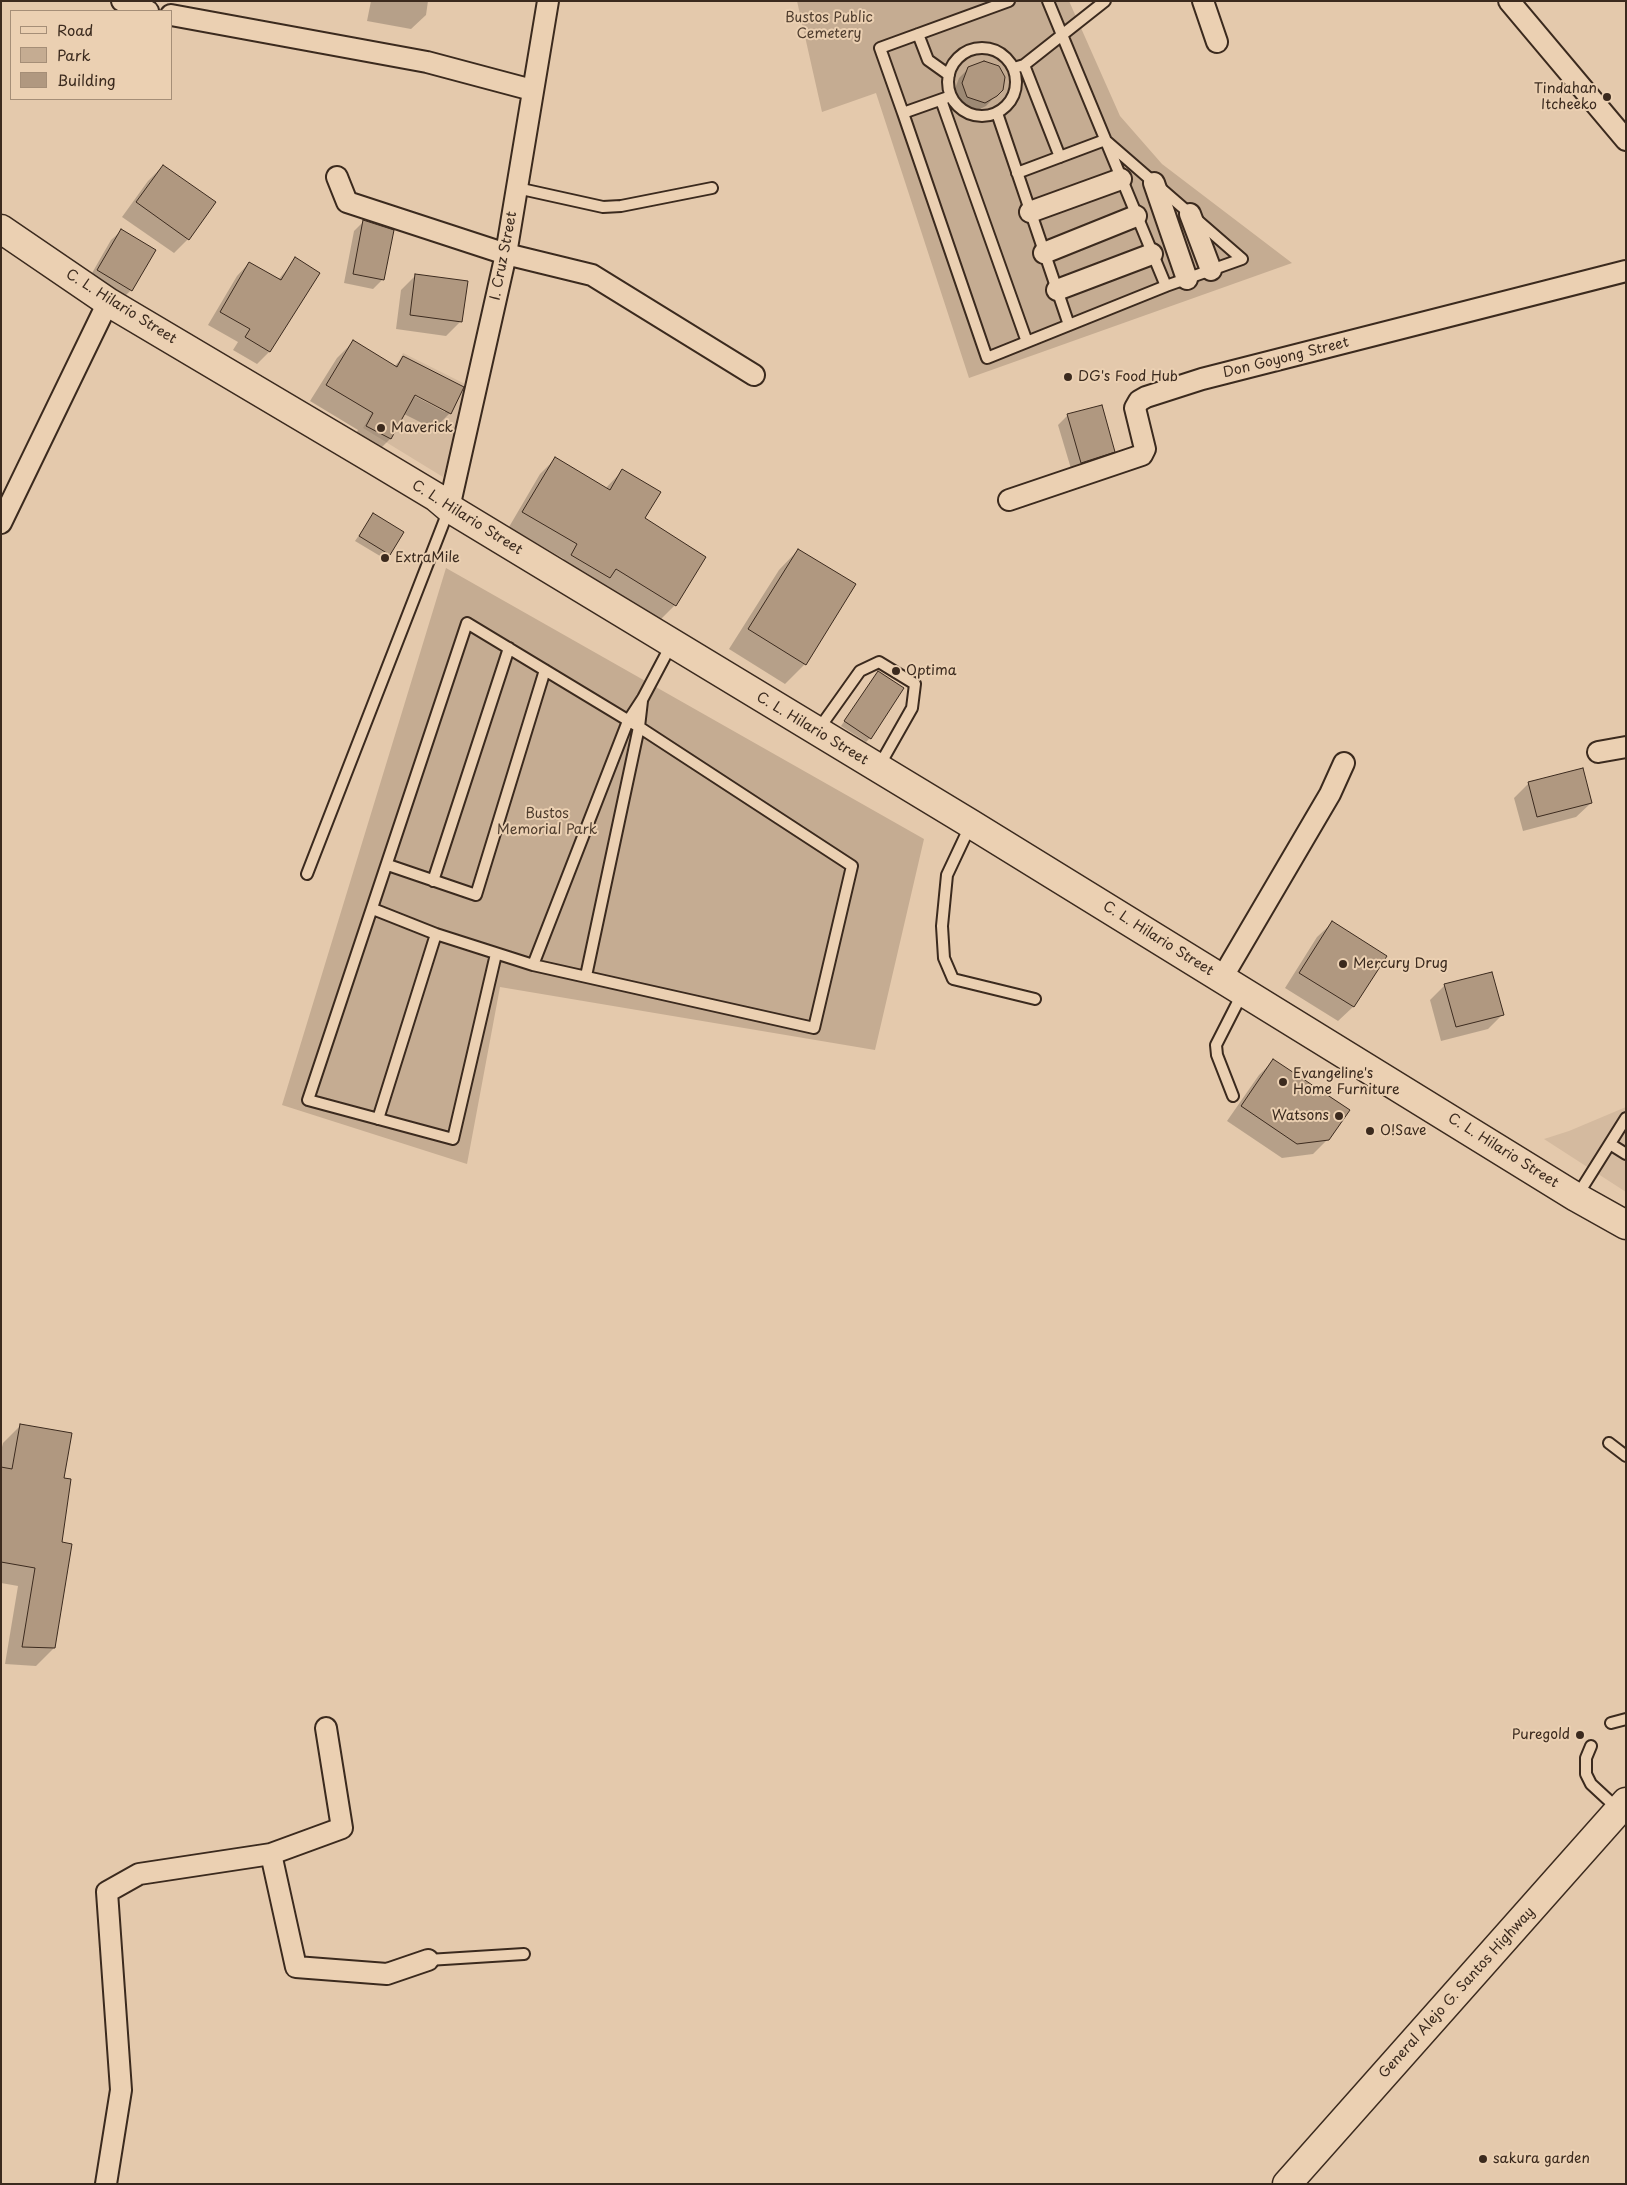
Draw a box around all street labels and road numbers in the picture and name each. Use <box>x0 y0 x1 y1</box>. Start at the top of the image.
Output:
street label: I. Cruz Street <box>487 210 521 302</box>
street label: C. L. Hilario Street <box>63 266 179 348</box>
street label: Don Goyong Street <box>1221 334 1351 382</box>
street label: C. L. Hilario Street <box>409 477 525 559</box>
street label: C. L. Hilario Street <box>753 689 871 769</box>
street label: C. L. Hilario Street <box>1100 898 1216 980</box>
street label: C. L. Hilario Street <box>1445 1110 1561 1192</box>
street label: General Alejo G. Santos Highway <box>1376 1904 1538 2082</box>

